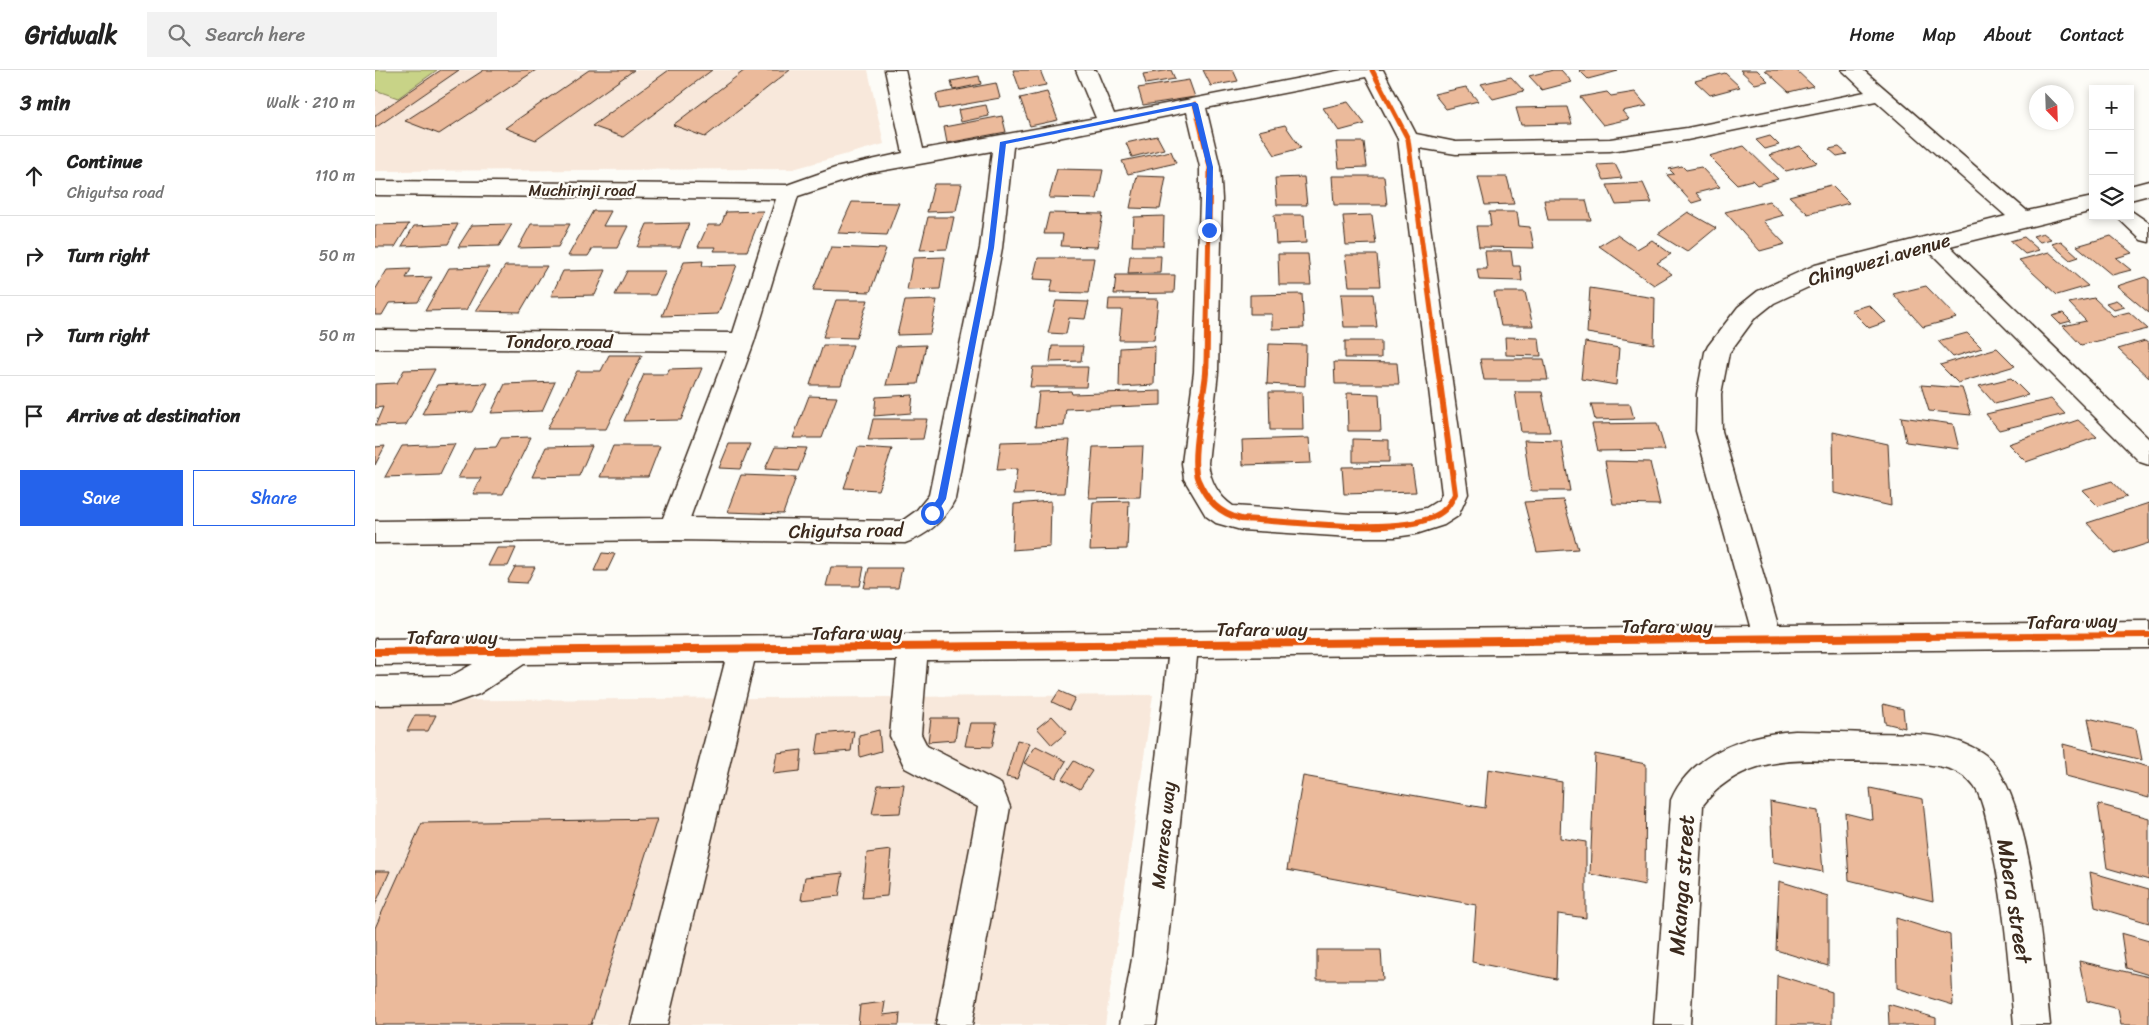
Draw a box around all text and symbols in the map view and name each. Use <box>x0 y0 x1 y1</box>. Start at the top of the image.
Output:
search box <box>147 12 497 57</box>
text: Gridwalk <box>25 14 117 56</box>
text: Search here <box>205 18 305 51</box>
text: Home <box>1850 19 1895 51</box>
text: Map <box>1923 19 1956 51</box>
text: About <box>1984 19 2032 51</box>
text: Contact <box>2060 19 2124 51</box>
icon: search <box>165 21 193 49</box>
text: 3 min <box>20 84 70 122</box>
north arrow <box>2029 85 2074 130</box>
map controls <box>2089 85 2134 220</box>
button: + <box>2089 85 2134 130</box>
text: Walk · 210 m <box>266 88 355 117</box>
button: − <box>2089 130 2134 175</box>
text: Continue <box>67 145 143 178</box>
text: 110 m <box>315 161 355 190</box>
icon: ahead <box>20 162 48 190</box>
button: layers <box>2089 175 2134 220</box>
street label: Muchirinji road <box>529 176 637 205</box>
text: Chigutsa road <box>67 178 164 207</box>
route end <box>1198 219 1221 242</box>
street label: Chingwezi avenue <box>1804 223 1955 296</box>
text: Turn right <box>67 239 149 272</box>
text: 50 m <box>319 241 355 270</box>
icon: right <box>20 242 48 270</box>
text: Turn right <box>67 319 149 352</box>
text: 50 m <box>319 321 355 350</box>
icon: right <box>20 322 48 350</box>
street label: Tondoro road <box>505 325 614 358</box>
text: Arrive at destination <box>67 399 240 432</box>
icon: arrive <box>20 402 48 430</box>
button: Save <box>20 470 183 526</box>
button: Share <box>193 470 355 526</box>
route start <box>921 502 944 525</box>
street label: Chigutsa road <box>788 513 906 548</box>
street label: Tafara way <box>2026 604 2118 639</box>
street label: Tafara way <box>1621 610 1713 643</box>
street label: Tafara way <box>1216 613 1308 646</box>
street label: Tafara way <box>811 615 903 650</box>
street label: Tafara way <box>406 621 498 654</box>
street label: Manresa way <box>1141 780 1186 890</box>
street label: Mkanga street <box>1657 813 1706 957</box>
street label: Mbera street <box>1985 836 2044 967</box>

